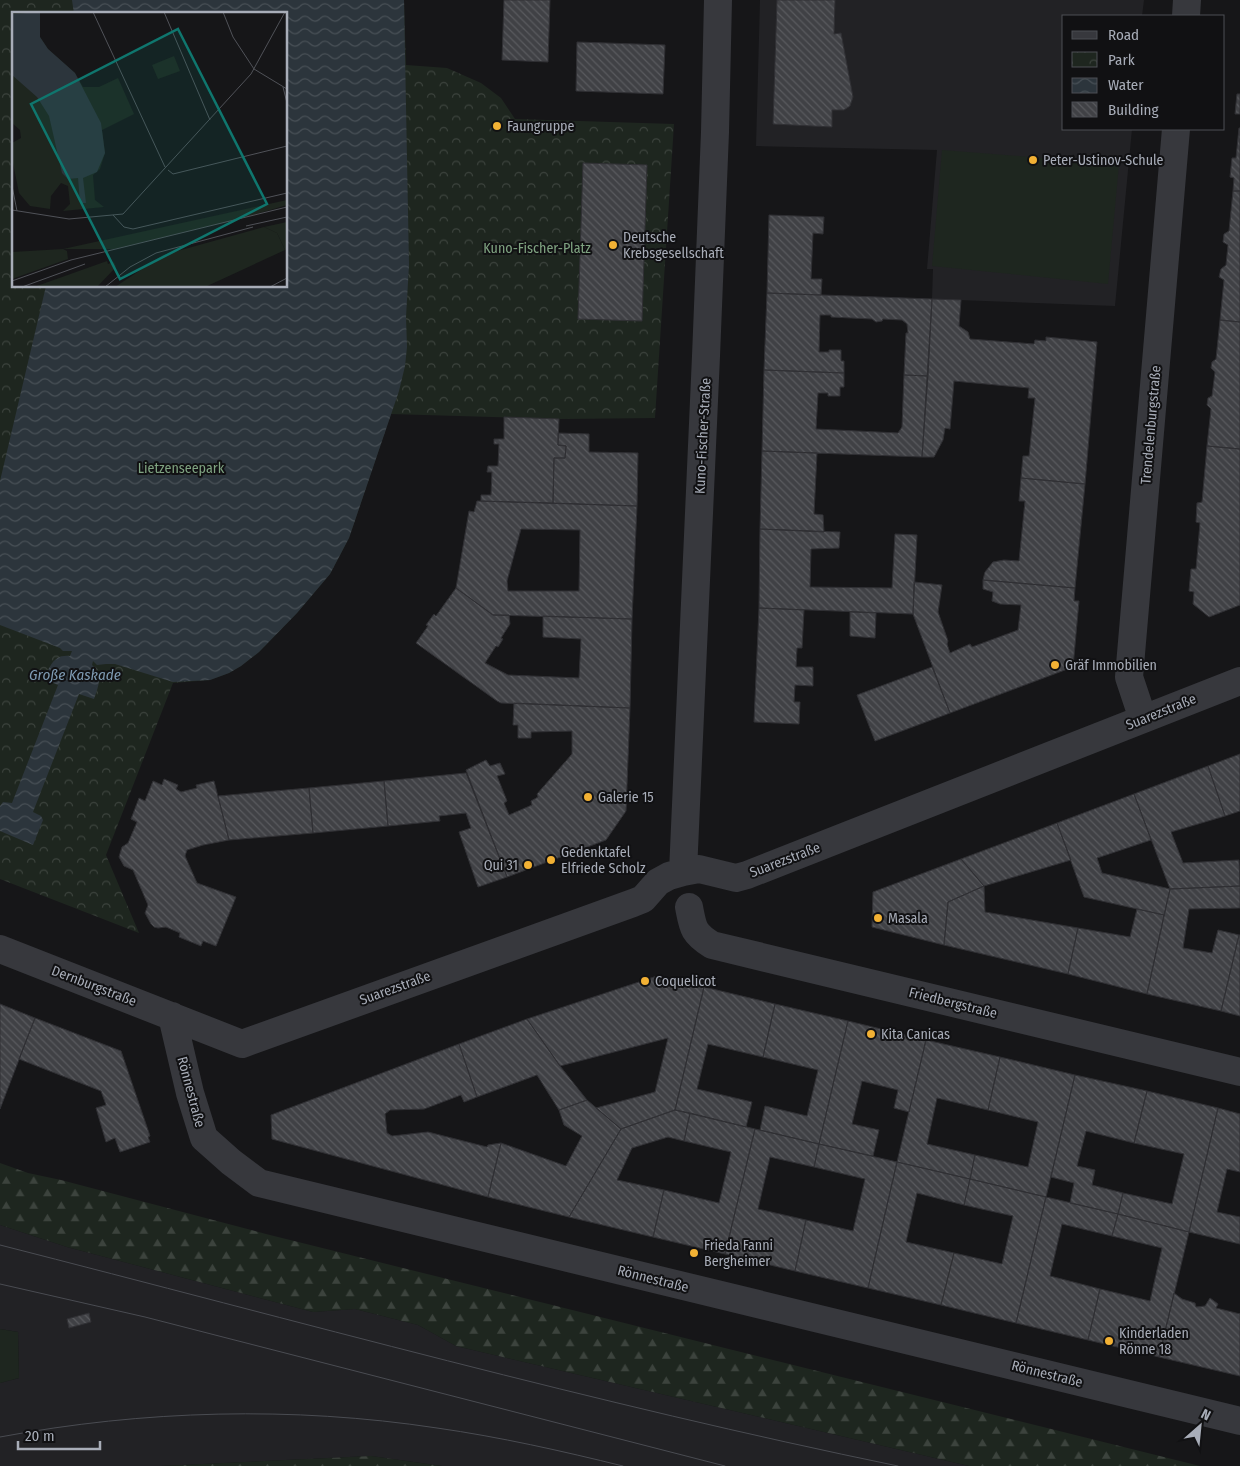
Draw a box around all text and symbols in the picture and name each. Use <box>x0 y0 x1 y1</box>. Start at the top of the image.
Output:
inset map <box>12 12 288 288</box>
legend <box>1062 15 1225 130</box>
text: Road <box>1108 26 1139 44</box>
text: Park <box>1108 51 1135 69</box>
text: Water <box>1108 76 1144 94</box>
text: Building <box>1108 101 1159 119</box>
place label: Faungruppe <box>507 118 575 135</box>
marker: Faungruppe <box>491 120 503 132</box>
place label: Peter-Ustinov-Schule <box>1043 152 1164 169</box>
marker: Peter-Ustinov-Schule <box>1027 154 1039 166</box>
place label: Deutsche Krebsgesellschaft <box>623 229 724 262</box>
marker: Deutsche Krebsgesellschaft <box>607 239 619 251</box>
park label: Kuno-Fischer-Platz <box>483 240 591 257</box>
street label: Trendelenburgstraße <box>1137 365 1165 485</box>
street label: Kuno-Fischer-Straße <box>691 377 715 494</box>
park label: Lietzenseepark <box>138 460 225 477</box>
place label: Gräf Immobilien <box>1065 657 1157 674</box>
marker: Gräf Immobilien <box>1049 659 1061 671</box>
water label: Große Kaskade <box>29 666 121 684</box>
street label: Suarezstraße <box>1123 690 1199 734</box>
place label: Galerie 15 <box>598 789 654 806</box>
marker: Galerie 15 <box>582 791 594 803</box>
street label: Suarezstraße <box>747 839 823 881</box>
place label: Gedenktafel Elfriede Scholz <box>561 844 646 877</box>
marker: Gedenktafel Elfriede Scholz <box>545 854 557 866</box>
place label: Qui 31 <box>484 857 518 874</box>
marker: Qui 31 <box>522 859 534 871</box>
place label: Masala <box>888 910 928 927</box>
marker: Masala <box>872 912 884 924</box>
street label: Dernburgstraße <box>49 962 139 1010</box>
street label: Suarezstraße <box>357 967 433 1009</box>
place label: Coquelicot <box>655 973 716 990</box>
marker: Coquelicot <box>639 975 651 987</box>
street label: Friedbergstraße <box>907 984 999 1022</box>
place label: Kita Canicas <box>881 1026 950 1043</box>
marker: Kita Canicas <box>865 1028 877 1040</box>
street label: Rönnestraße <box>173 1055 209 1129</box>
place label: Frieda Fanni Bergheimer <box>704 1237 773 1270</box>
marker: Frieda Fanni Bergheimer <box>688 1247 700 1259</box>
street label: Rönnestraße <box>616 1262 690 1296</box>
place label: Kinderladen Rönne 18 <box>1119 1325 1189 1358</box>
marker: Kinderladen Rönne 18 <box>1103 1335 1115 1347</box>
street label: Rönnestraße <box>1010 1357 1084 1391</box>
north arrow <box>1175 1401 1225 1451</box>
text: N <box>1198 1405 1213 1424</box>
scale bar <box>18 1418 100 1450</box>
text: 20 m <box>25 1427 55 1445</box>

